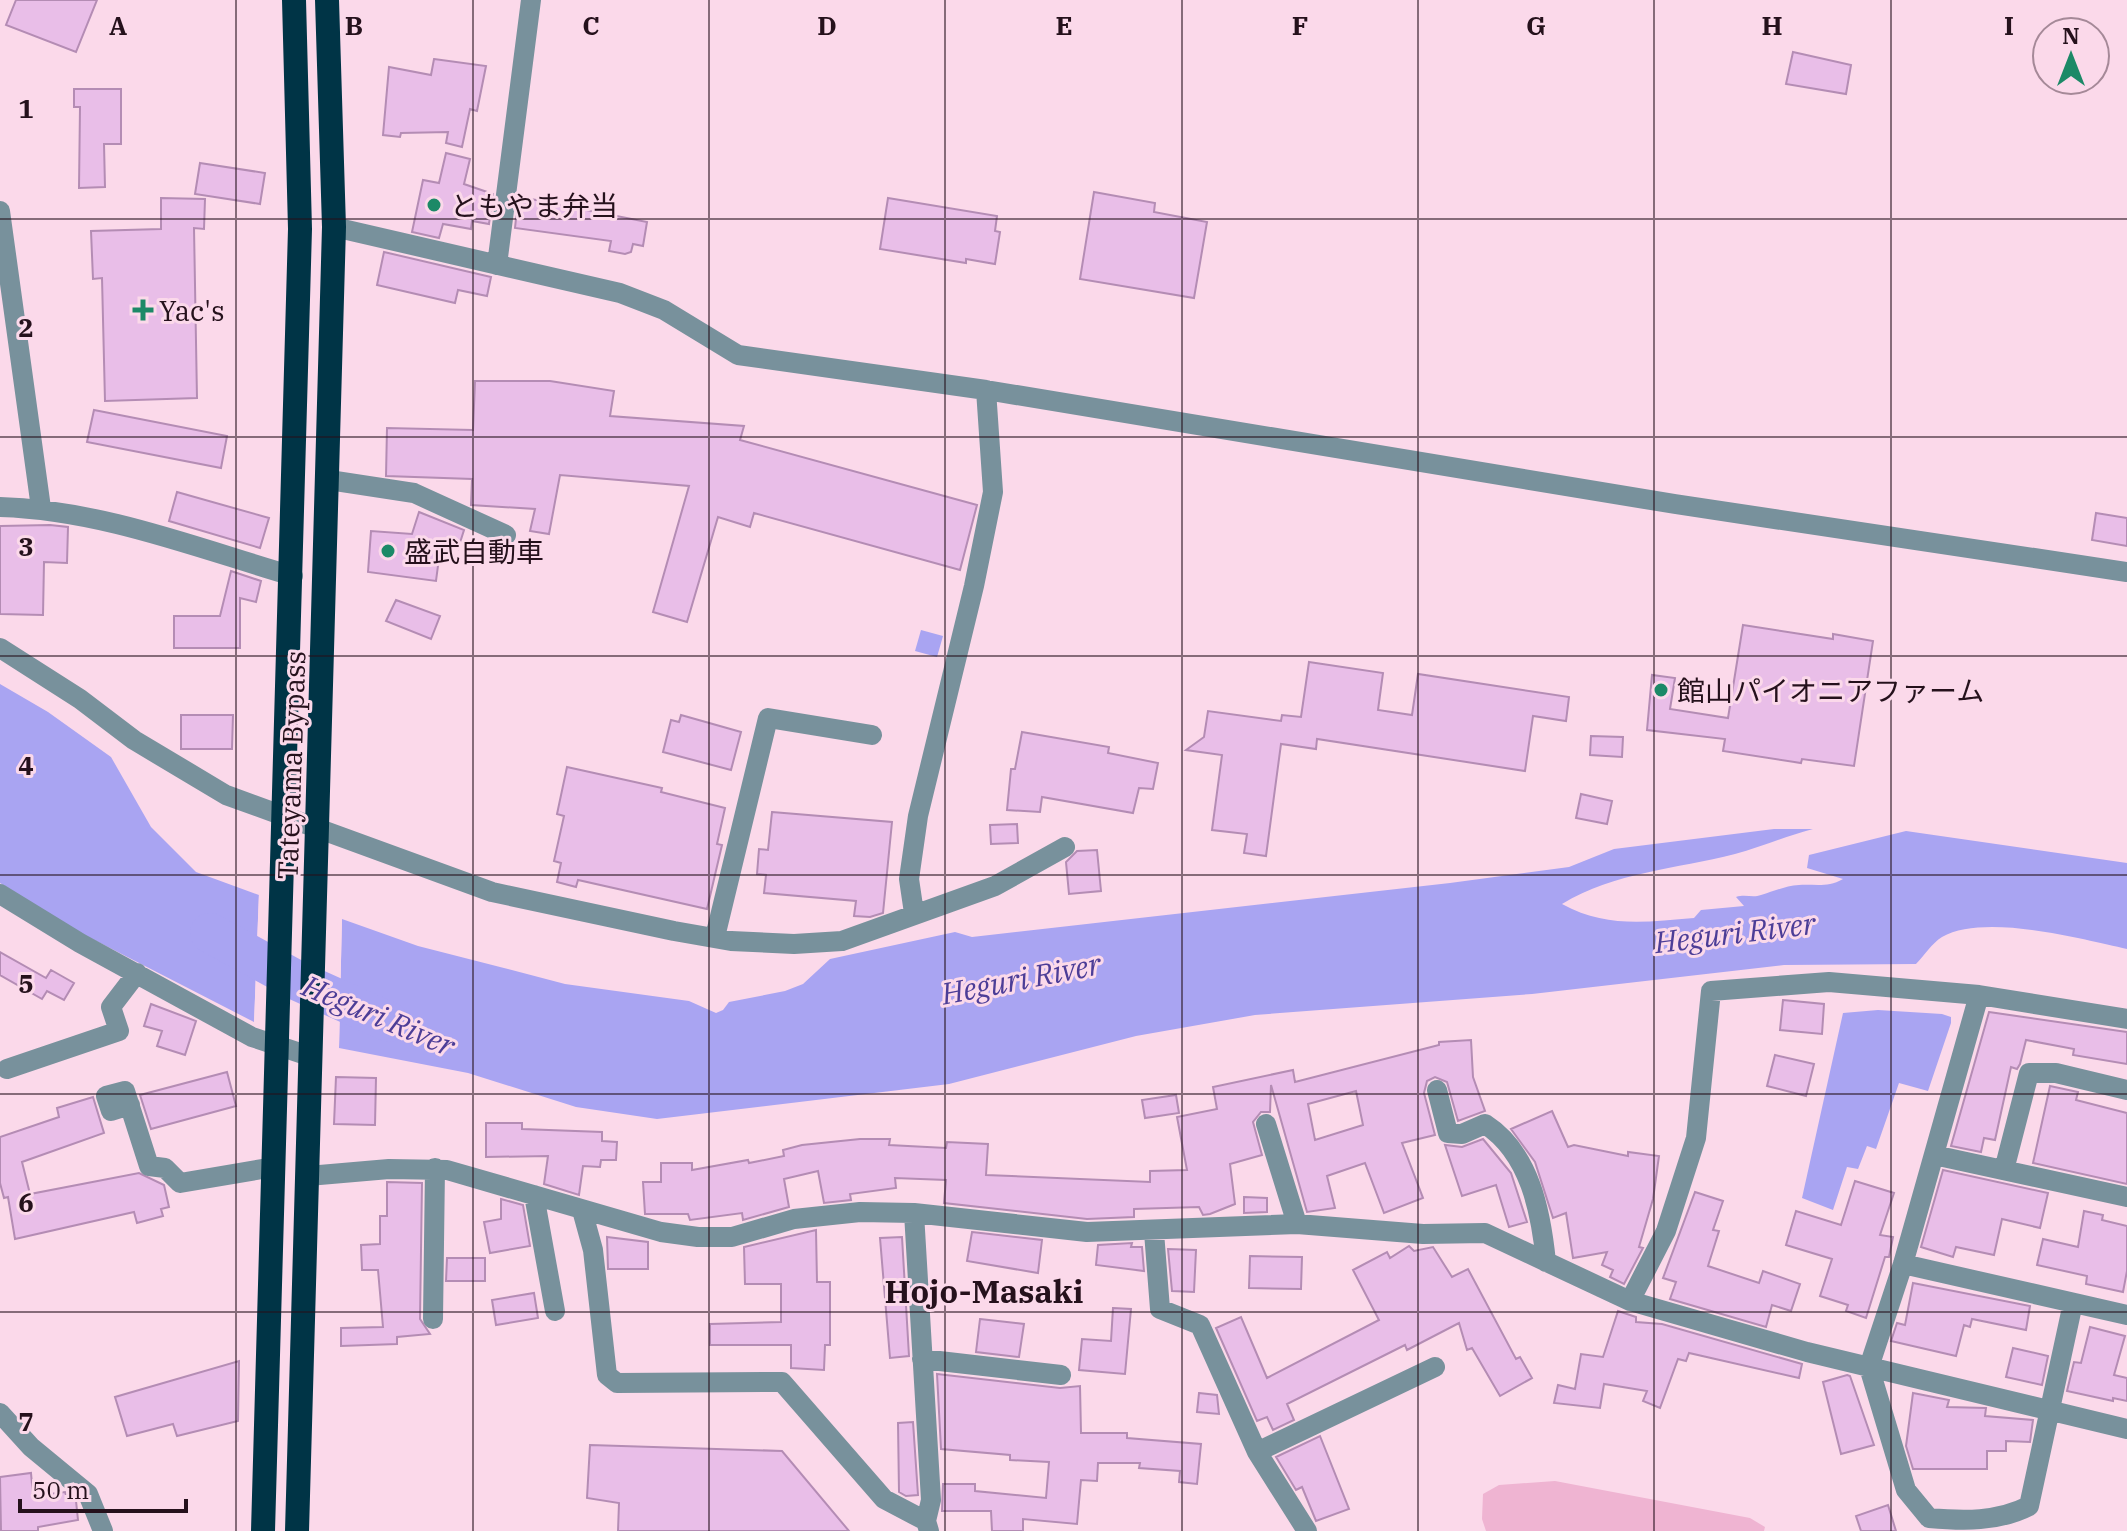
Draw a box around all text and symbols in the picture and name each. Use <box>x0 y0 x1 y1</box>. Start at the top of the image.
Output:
text: A <box>109 8 127 42</box>
text: B <box>345 8 363 42</box>
text: C <box>582 8 600 42</box>
text: D <box>817 8 837 42</box>
text: E <box>1055 8 1073 42</box>
text: F <box>1292 8 1308 42</box>
text: G <box>1526 8 1546 42</box>
text: H <box>1761 8 1783 42</box>
text: I <box>2004 8 2014 42</box>
north arrow <box>2031 16 2111 96</box>
text: N <box>2062 21 2080 50</box>
text: 1 <box>18 91 34 125</box>
place label: ともやま弁当 <box>450 187 618 224</box>
marker: ともやま弁当 <box>425 196 443 214</box>
place label: Yac's <box>159 292 225 329</box>
marker: Yac's <box>134 301 152 319</box>
text: 2 <box>18 310 34 344</box>
text: 3 <box>18 529 34 563</box>
place label: 盛武自動車 <box>404 533 544 570</box>
marker: 盛武自動車 <box>379 542 397 560</box>
street label: Tateyama Bypass <box>269 650 313 880</box>
place label: 館山パイオニアファーム <box>1677 672 1984 709</box>
marker: 館山パイオニアファーム <box>1652 681 1670 699</box>
text: 4 <box>18 748 34 782</box>
water label: Heguri River <box>1651 903 1819 961</box>
water label: Heguri River <box>937 943 1105 1013</box>
water label: Heguri River <box>296 965 462 1065</box>
text: 5 <box>18 966 34 1000</box>
text: 6 <box>18 1185 34 1219</box>
district label: Hojo-Masaki <box>884 1270 1084 1312</box>
text: 7 <box>18 1404 34 1438</box>
scale bar <box>20 1463 186 1513</box>
text: 50 m <box>32 1474 89 1506</box>

